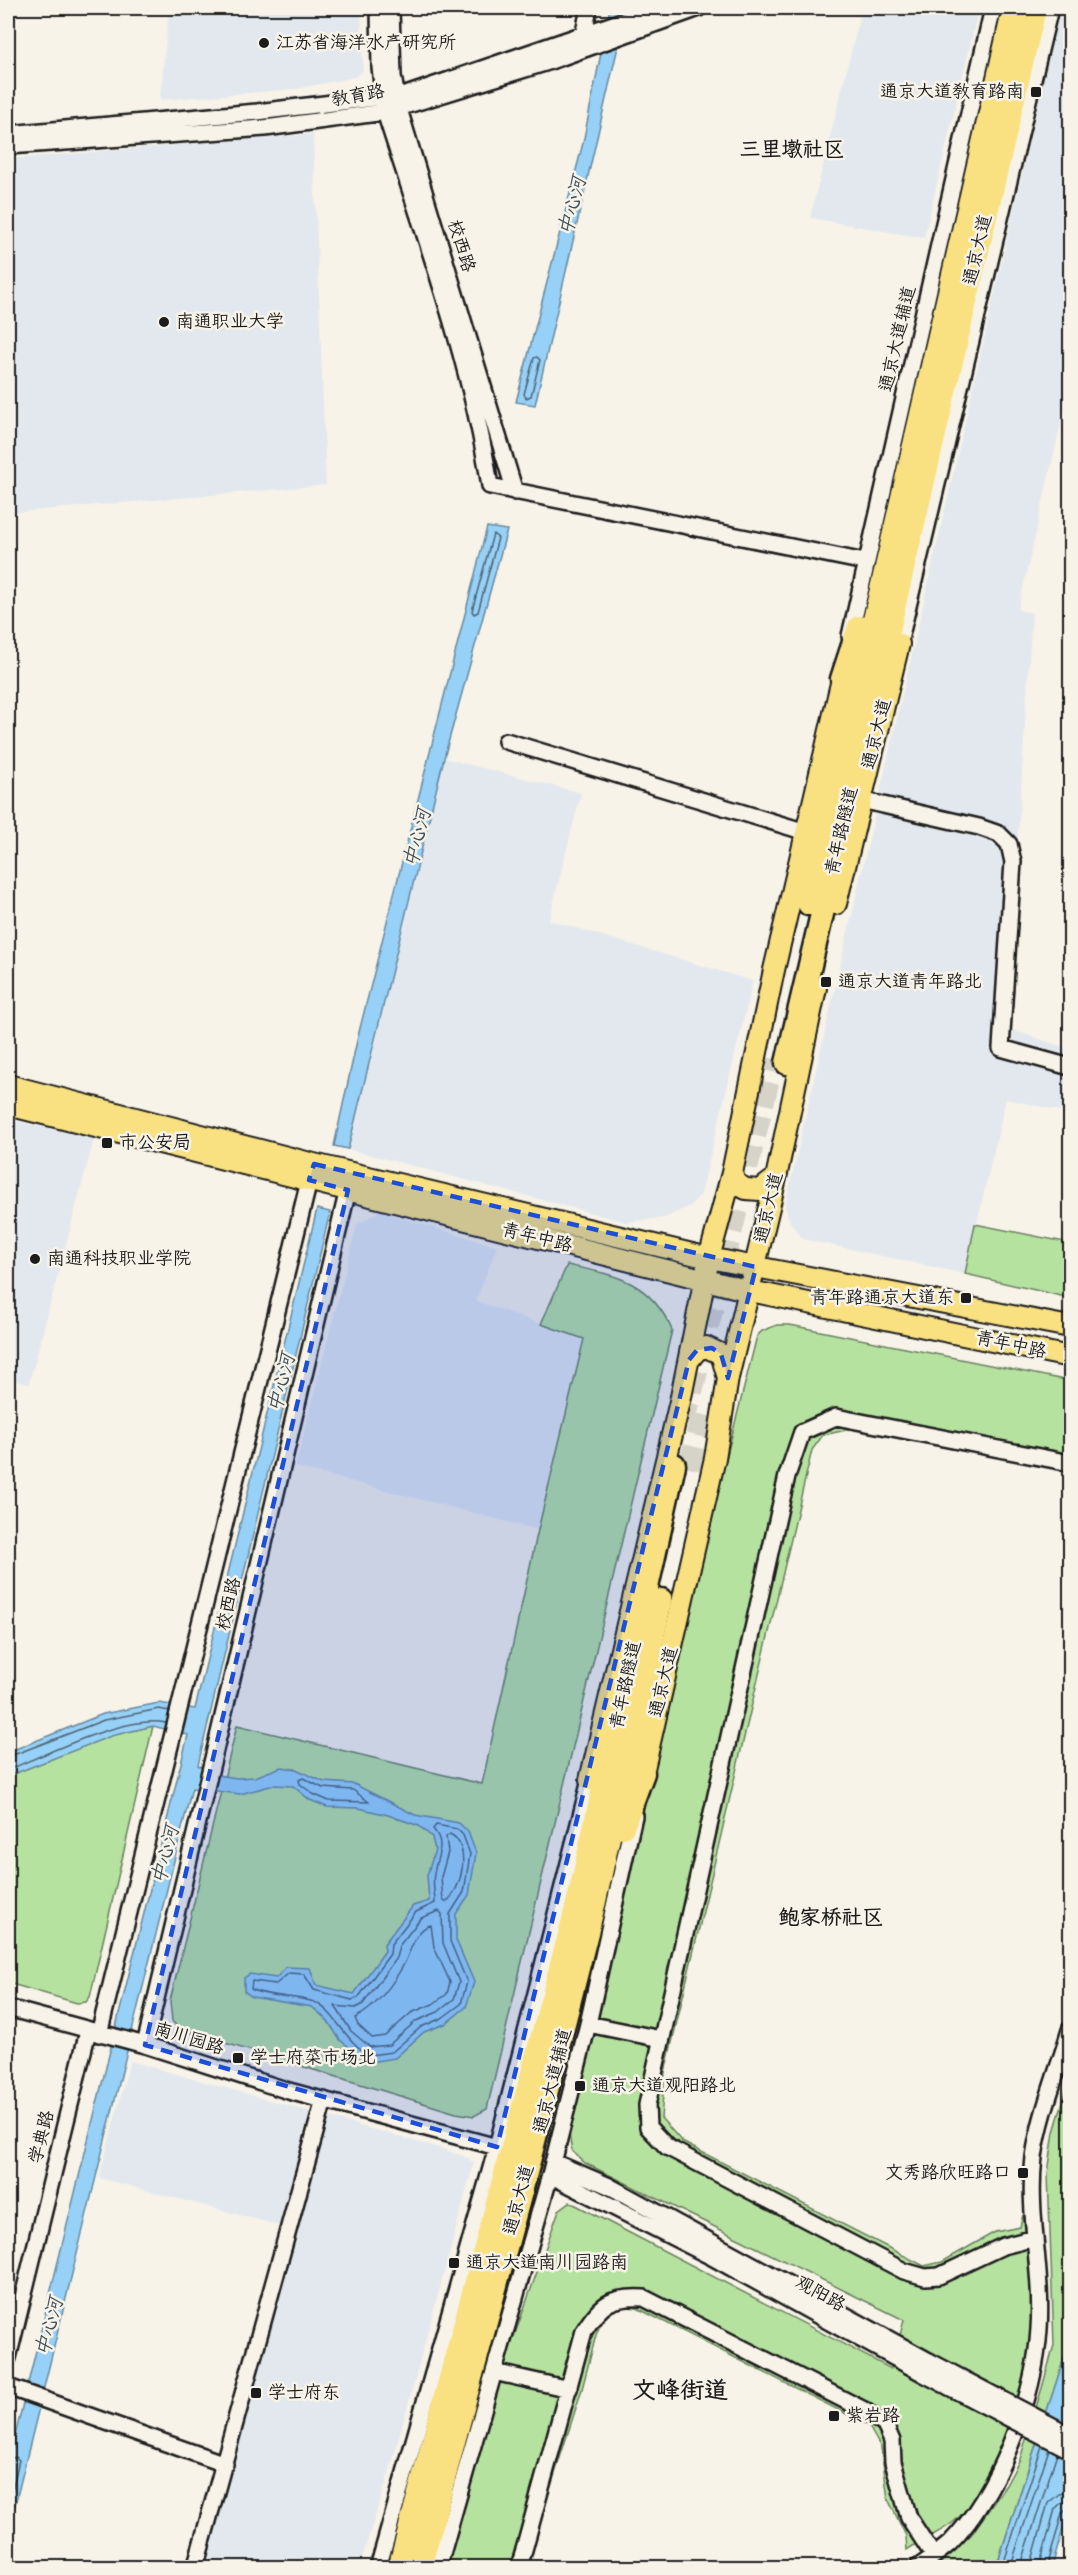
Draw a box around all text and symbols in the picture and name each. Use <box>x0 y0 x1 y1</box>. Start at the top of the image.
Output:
place label: 江苏省海洋水产研究所 <box>276 31 456 55</box>
marker: 江苏省海洋水产研究所 <box>257 36 271 50</box>
street label: 教育路 <box>329 79 387 113</box>
place label: 通京大道教育路南 <box>880 80 1024 104</box>
marker: 通京大道教育路南 <box>1029 85 1043 99</box>
district label: 三里墩社区 <box>740 136 845 164</box>
water label: 中心河 <box>553 171 594 238</box>
street label: 通京大道 <box>958 212 998 288</box>
street label: 校西路 <box>442 217 480 275</box>
street label: 通京大道辅道 <box>874 284 922 394</box>
place label: 南通职业大学 <box>176 310 284 334</box>
marker: 南通职业大学 <box>157 315 171 329</box>
street label: 通京大道 <box>857 696 897 772</box>
street label: 青年路隧道 <box>820 784 864 878</box>
water label: 中心河 <box>398 803 439 870</box>
place label: 通京大道青年路北 <box>838 970 982 994</box>
marker: 通京大道青年路北 <box>819 975 833 989</box>
place label: 市公安局 <box>119 1131 191 1155</box>
marker: 市公安局 <box>100 1136 114 1150</box>
street label: 通京大道 <box>749 1170 789 1246</box>
street label: 青年中路 <box>499 1218 575 1258</box>
place label: 南通科技职业学院 <box>47 1247 191 1271</box>
marker: 南通科技职业学院 <box>28 1252 42 1266</box>
place label: 青年路通京大道东 <box>810 1286 954 1310</box>
marker: 青年路通京大道东 <box>959 1291 973 1305</box>
street label: 青年中路 <box>973 1326 1049 1364</box>
water label: 中心河 <box>262 1348 303 1415</box>
street label: 校西路 <box>211 1575 247 1633</box>
street label: 青年路隧道 <box>605 1638 647 1732</box>
street label: 通京大道 <box>644 1644 684 1720</box>
water label: 中心河 <box>146 1820 187 1887</box>
district label: 鲍家桥社区 <box>779 1904 884 1932</box>
street label: 南川园路 <box>151 2017 227 2061</box>
street label: 通京大道辅道 <box>528 2026 578 2136</box>
place label: 学士府菜市场北 <box>250 2046 376 2070</box>
marker: 学士府菜市场北 <box>231 2051 245 2065</box>
place label: 通京大道观阳路北 <box>592 2074 736 2098</box>
marker: 通京大道观阳路北 <box>573 2079 587 2093</box>
street label: 学典路 <box>24 2108 60 2166</box>
place label: 文秀路欣旺路口 <box>885 2161 1011 2185</box>
street label: 通京大道 <box>498 2162 540 2238</box>
marker: 文秀路欣旺路口 <box>1016 2166 1030 2180</box>
place label: 通京大道南川园路南 <box>466 2251 628 2275</box>
marker: 通京大道南川园路南 <box>447 2256 461 2270</box>
street label: 观阳路 <box>791 2270 849 2318</box>
water label: 中心河 <box>30 2292 71 2359</box>
district label: 文峰街道 <box>632 2376 728 2407</box>
place label: 学士府东 <box>268 2381 340 2405</box>
marker: 学士府东 <box>249 2386 263 2400</box>
place label: 紫岩路 <box>846 2404 900 2428</box>
marker: 紫岩路 <box>827 2409 841 2423</box>

